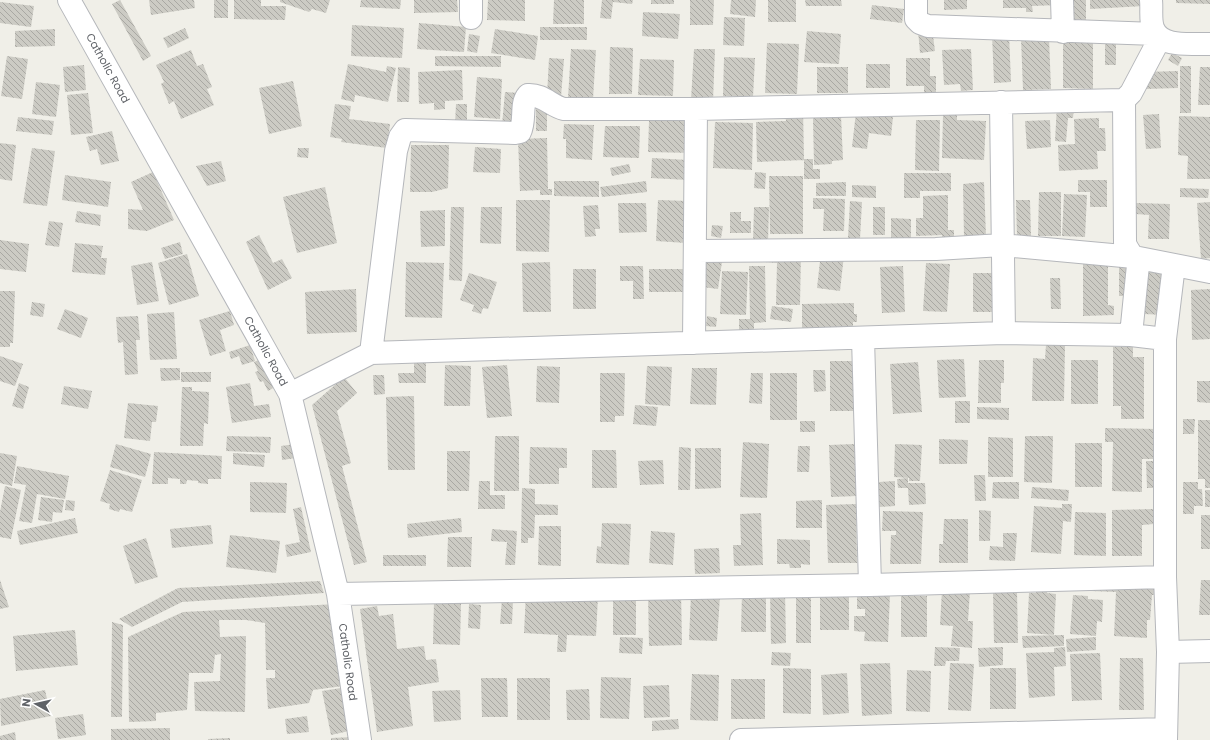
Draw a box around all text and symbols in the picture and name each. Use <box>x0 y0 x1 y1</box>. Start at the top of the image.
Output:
street label: Catholic Road <box>82 30 134 106</box>
street label: Catholic Road <box>240 313 292 389</box>
street label: Catholic Road <box>335 622 361 702</box>
north arrow <box>16 684 56 724</box>
text: N <box>18 697 35 708</box>

